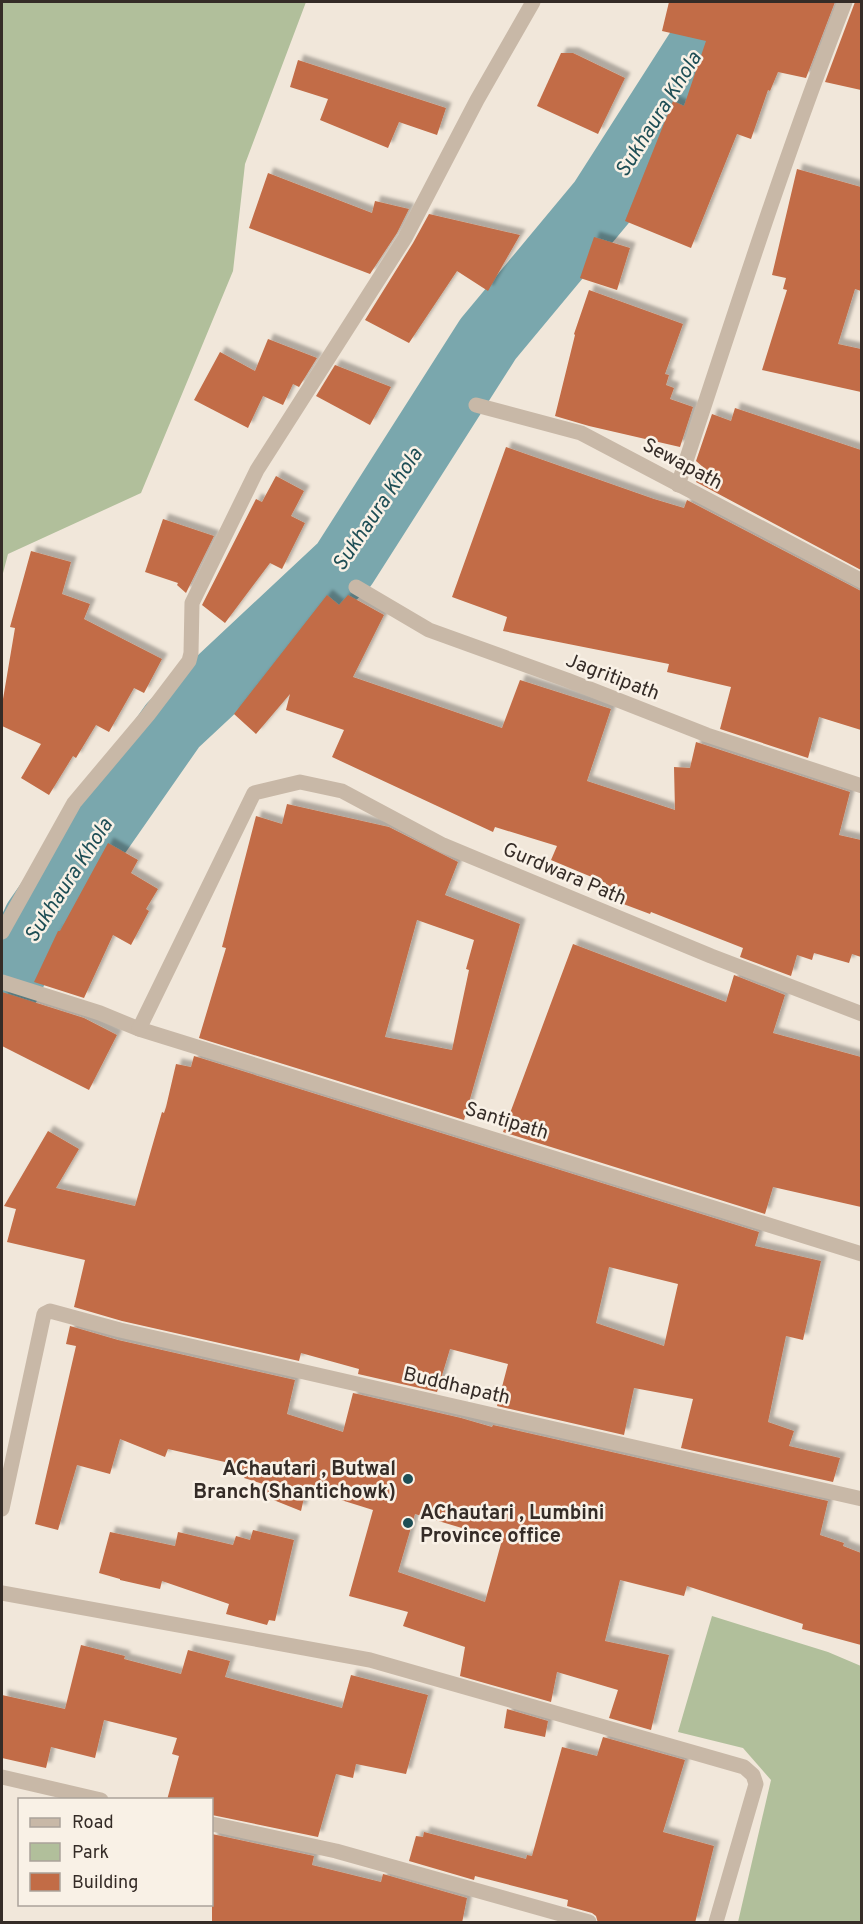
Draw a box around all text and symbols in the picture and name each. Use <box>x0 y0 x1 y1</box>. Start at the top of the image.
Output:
water label: Sukhaura Khola <box>610 47 709 183</box>
street label: Sewapath <box>637 433 727 497</box>
water label: Sukhaura Khola <box>327 443 430 577</box>
street label: Jagritipath <box>562 648 663 708</box>
water label: Sukhaura Khola <box>19 813 120 948</box>
street label: Gurdwara Path <box>498 837 630 913</box>
street label: Santipath <box>461 1097 551 1147</box>
street label: Buddhapath <box>400 1362 513 1412</box>
place label: AChautari , Butwal Branch(Shantichowk) <box>193 1457 396 1506</box>
marker: AChautari , Butwal Branch(Shantichowk) <box>401 1472 415 1486</box>
place label: AChautari , Lumbini Province office <box>420 1501 604 1550</box>
marker: AChautari , Lumbini Province office <box>401 1516 415 1530</box>
legend <box>18 1798 213 1906</box>
text: Road <box>72 1812 114 1835</box>
text: Park <box>72 1842 109 1865</box>
text: Building <box>72 1872 138 1895</box>

